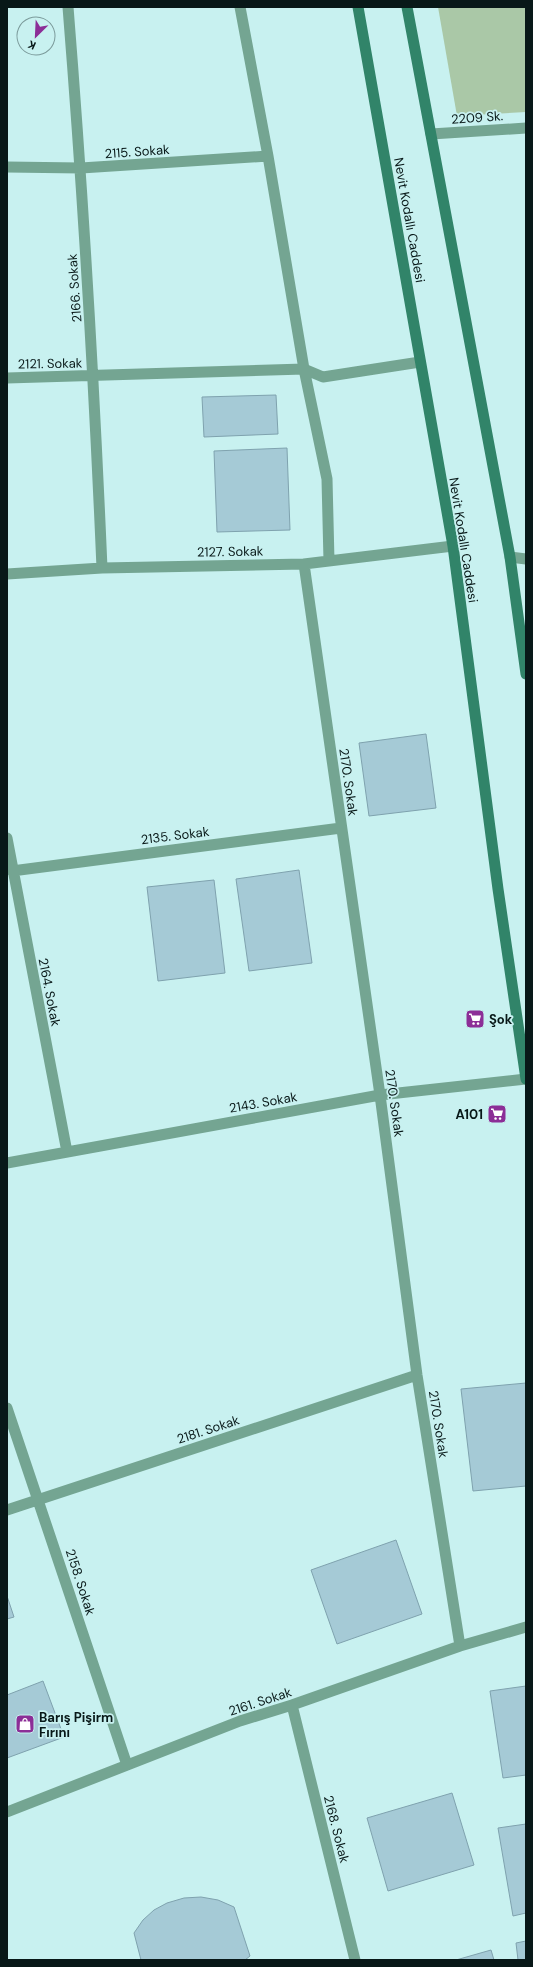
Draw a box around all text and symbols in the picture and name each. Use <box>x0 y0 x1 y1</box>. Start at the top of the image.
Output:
north arrow <box>16 16 56 56</box>
text: K <box>26 37 38 53</box>
street label: 2209 Sk. <box>450 107 504 128</box>
street label: 2115. Sokak <box>104 141 170 162</box>
street label: Nevit Kodallı Caddesi <box>390 156 429 284</box>
street label: 2166. Sokak <box>64 253 85 323</box>
street label: 2121. Sokak <box>18 354 83 373</box>
street label: Nevit Kodallı Caddesi <box>445 476 482 604</box>
street label: 2127. Sokak <box>197 542 264 561</box>
street label: 2170. Sokak <box>335 747 362 817</box>
street label: 2135. Sokak <box>140 823 211 848</box>
street label: 2164. Sokak <box>35 957 65 1028</box>
supermarket icon: Şok <box>464 1008 486 1030</box>
place label: Şok <box>489 1011 513 1028</box>
street label: 2170. Sokak <box>381 1068 408 1138</box>
street label: 2143. Sokak <box>228 1088 299 1117</box>
supermarket icon: A101 <box>486 1103 508 1125</box>
place label: A101 <box>456 1106 483 1123</box>
street label: 2170. Sokak <box>425 1389 452 1459</box>
street label: 2181. Sokak <box>175 1411 242 1448</box>
street label: 2158. Sokak <box>62 1547 99 1618</box>
street label: 2161. Sokak <box>227 1683 294 1720</box>
place label: Barış Pişirm Fırını <box>39 1709 113 1741</box>
shop icon: Barış Pişirm Fırını <box>14 1713 36 1735</box>
street label: 2168. Sokak <box>320 1794 353 1865</box>

